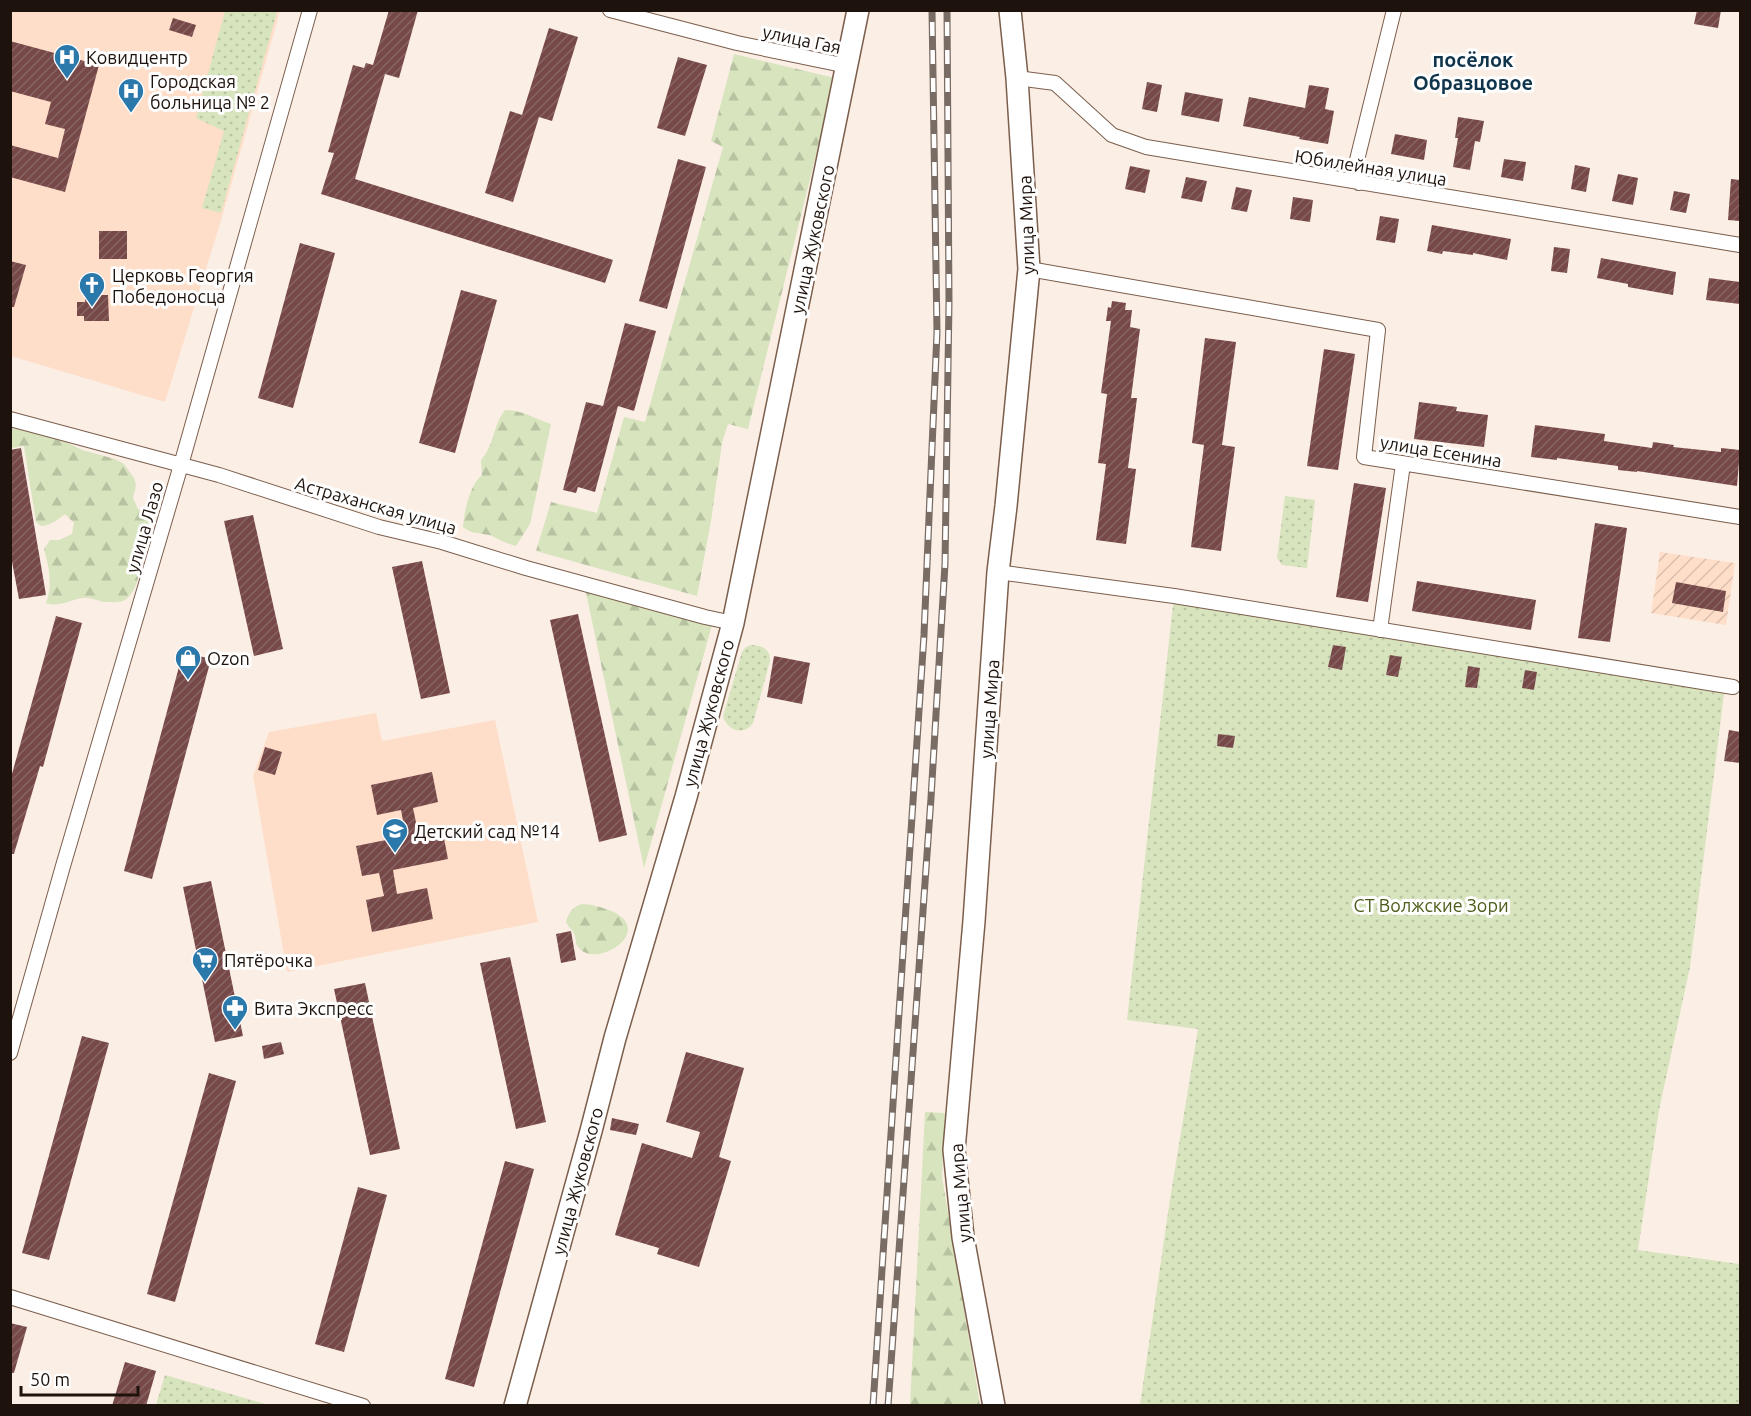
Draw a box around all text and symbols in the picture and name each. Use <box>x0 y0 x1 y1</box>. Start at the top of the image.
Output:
street label: улица Гая <box>761 21 843 57</box>
hospital icon: Ковидцентр <box>52 42 82 80</box>
place label: Ковидцентр <box>86 47 188 67</box>
district label: посёлок Образцовое <box>1413 48 1533 94</box>
place label: Городская больница № 2 <box>150 71 270 112</box>
hospital icon: Городская больница № 2 <box>116 76 146 114</box>
street label: Юбилейная улица <box>1294 145 1448 189</box>
street label: улица Жуковского <box>786 163 838 315</box>
street label: улица Мира <box>1014 175 1038 275</box>
place label: Церковь Георгия Победоносца <box>112 265 254 306</box>
church icon: Церковь Георгия Победоносца <box>77 270 107 308</box>
street label: улица Есенина <box>1379 432 1503 470</box>
street label: Астраханская улица <box>293 472 459 538</box>
street label: улица Лазо <box>121 479 167 575</box>
street label: улица Жуковского <box>679 637 737 789</box>
shop icon: Ozon <box>173 643 203 681</box>
place label: Ozon <box>207 648 250 668</box>
street label: улица Мира <box>976 659 1002 759</box>
school or university icon: Детский сад №14 <box>380 816 410 854</box>
place label: Детский сад №14 <box>414 821 560 841</box>
park label: СТ Волжские Зори <box>1353 895 1509 915</box>
supermarket icon: Пятёрочка <box>190 945 220 983</box>
place label: Пятёрочка <box>224 950 313 970</box>
pharmacy icon: Вита Экспресс <box>220 993 250 1031</box>
place label: Вита Экспресс <box>254 998 373 1018</box>
street label: улица Жуковского <box>548 1105 606 1257</box>
street label: улица Мира <box>946 1143 974 1243</box>
scale bar <box>21 1359 138 1397</box>
text: 50 m <box>30 1369 70 1389</box>

